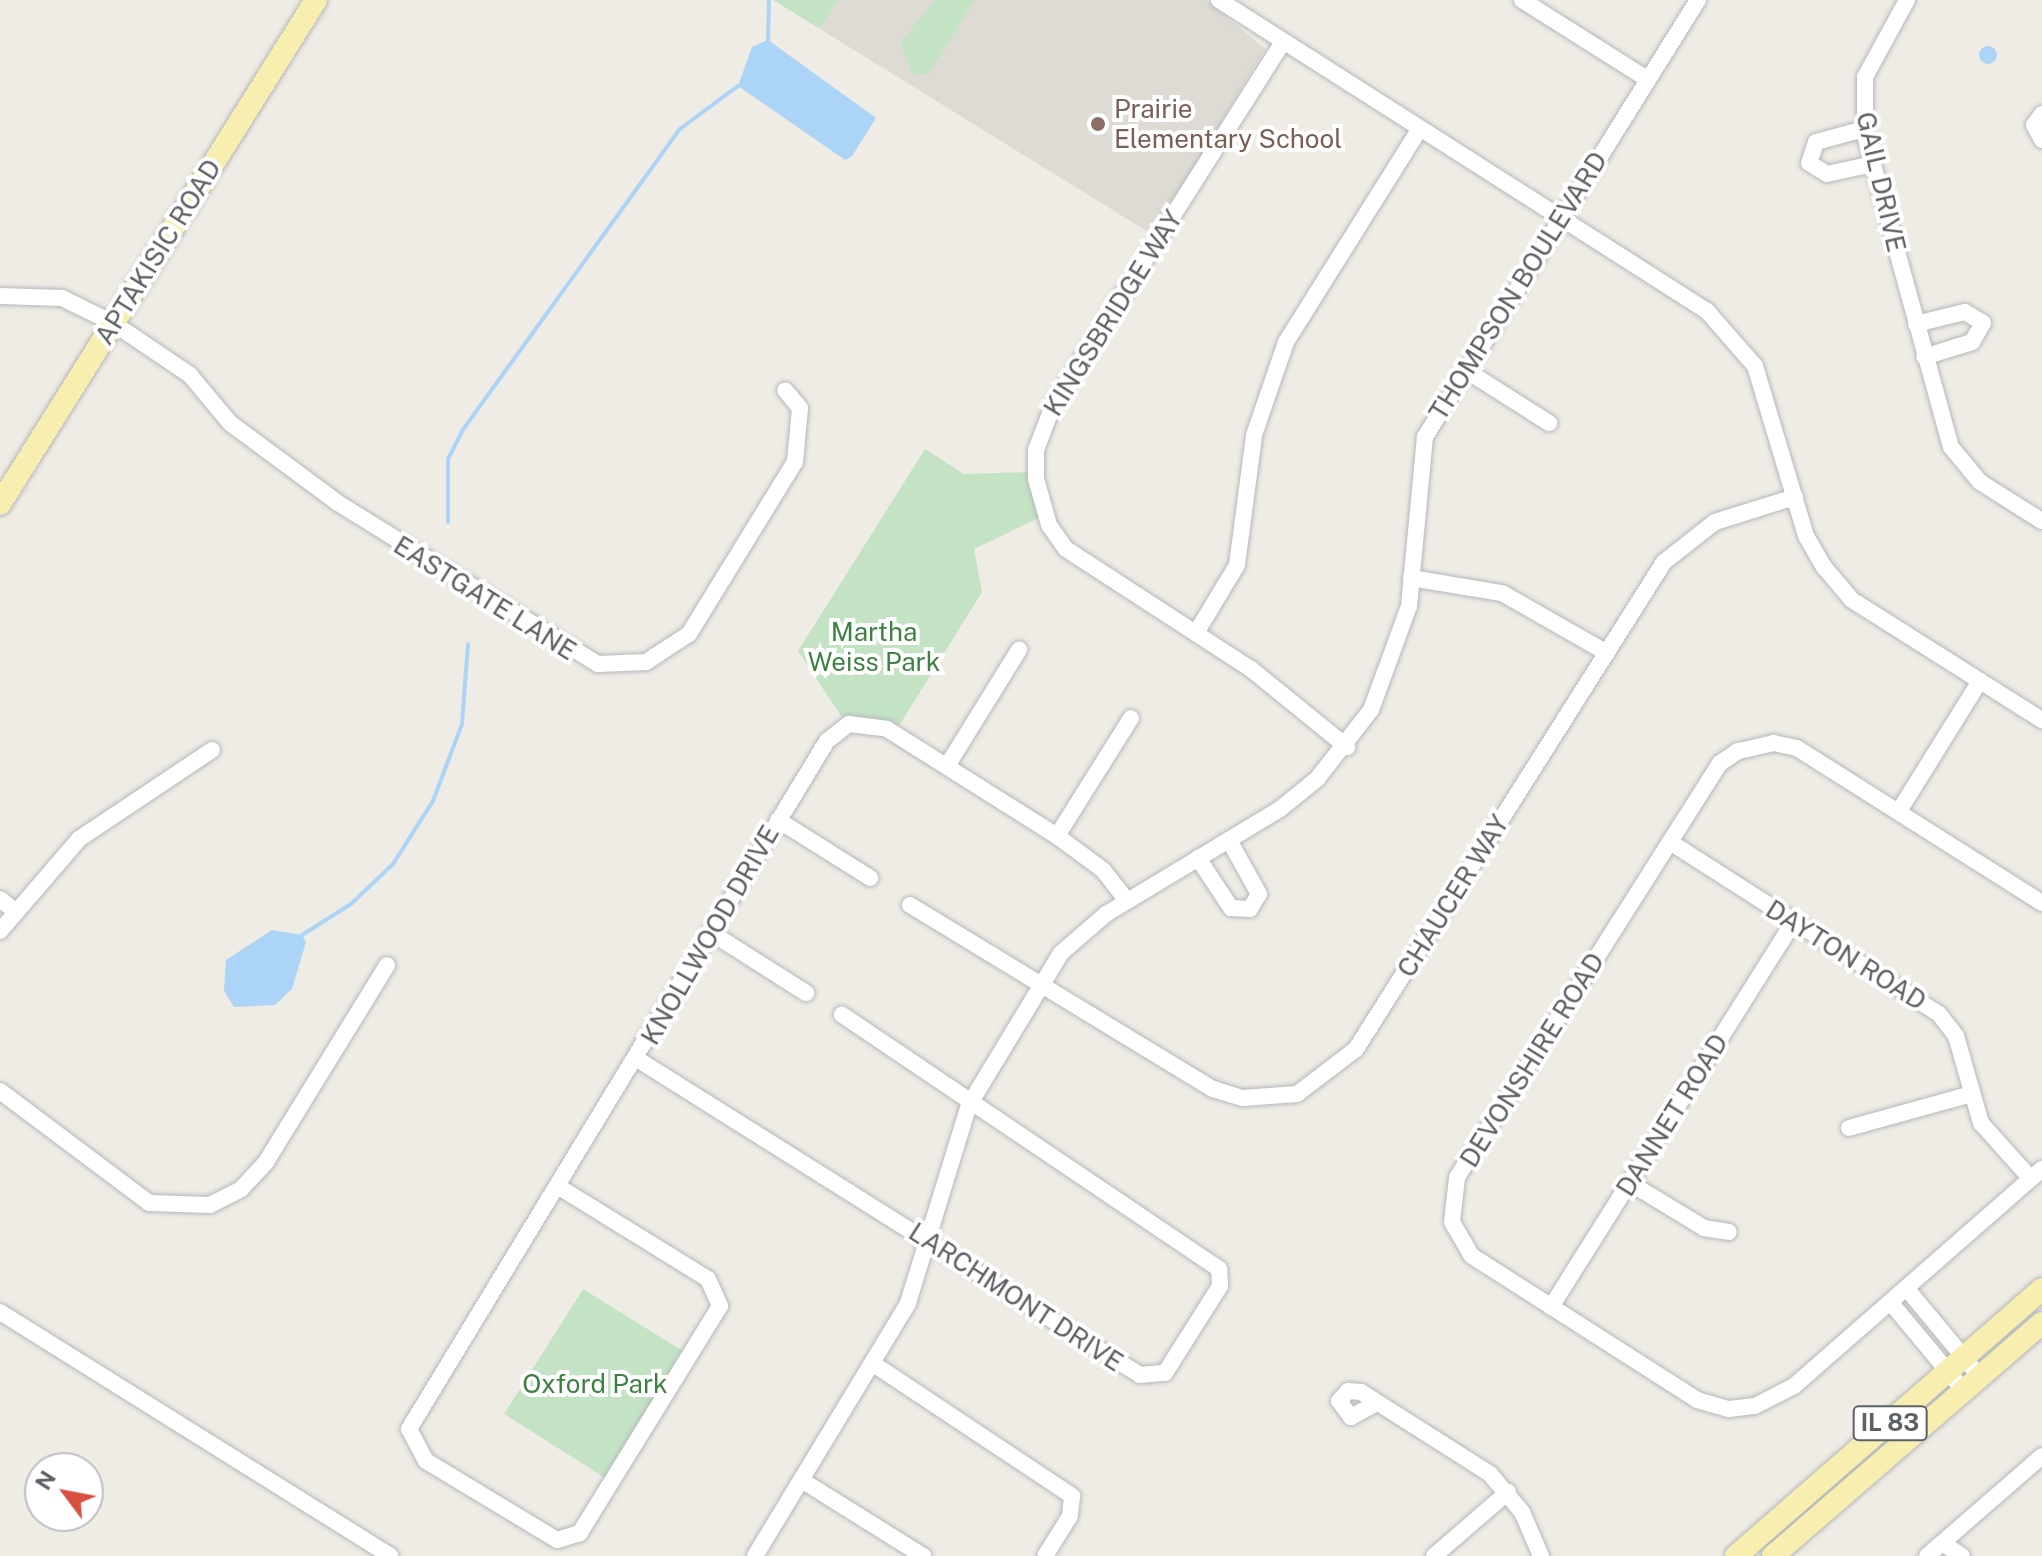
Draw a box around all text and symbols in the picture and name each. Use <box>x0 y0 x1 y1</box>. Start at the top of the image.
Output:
place label: Prairie Elementary School <box>1114 93 1342 154</box>
street label: GAIL DRIVE <box>1850 109 1912 255</box>
marker: Prairie Elementary School <box>1089 115 1107 133</box>
street label: THOMPSON BOULEVARD <box>1423 146 1613 426</box>
street label: APTAKISIC ROAD <box>88 154 228 350</box>
street label: KINGSBRIDGE WAY <box>1037 204 1189 422</box>
street label: EASTGATE LANE <box>388 529 582 667</box>
park label: Martha Weiss Park <box>808 616 940 678</box>
street label: CHAUCER WAY <box>1391 809 1515 983</box>
street label: KNOLLWOOD DRIVE <box>634 820 786 1050</box>
street label: DAYTON ROAD <box>1760 893 1932 1017</box>
street label: DEVONSHIRE ROAD <box>1453 947 1611 1173</box>
street label: DANNET ROAD <box>1610 1028 1734 1202</box>
street label: LARCHMONT DRIVE <box>903 1216 1129 1378</box>
park label: Oxford Park <box>522 1368 668 1400</box>
road number: IL 83 <box>1852 1403 1928 1443</box>
north arrow <box>24 1452 104 1532</box>
text: N <box>30 1466 61 1495</box>

